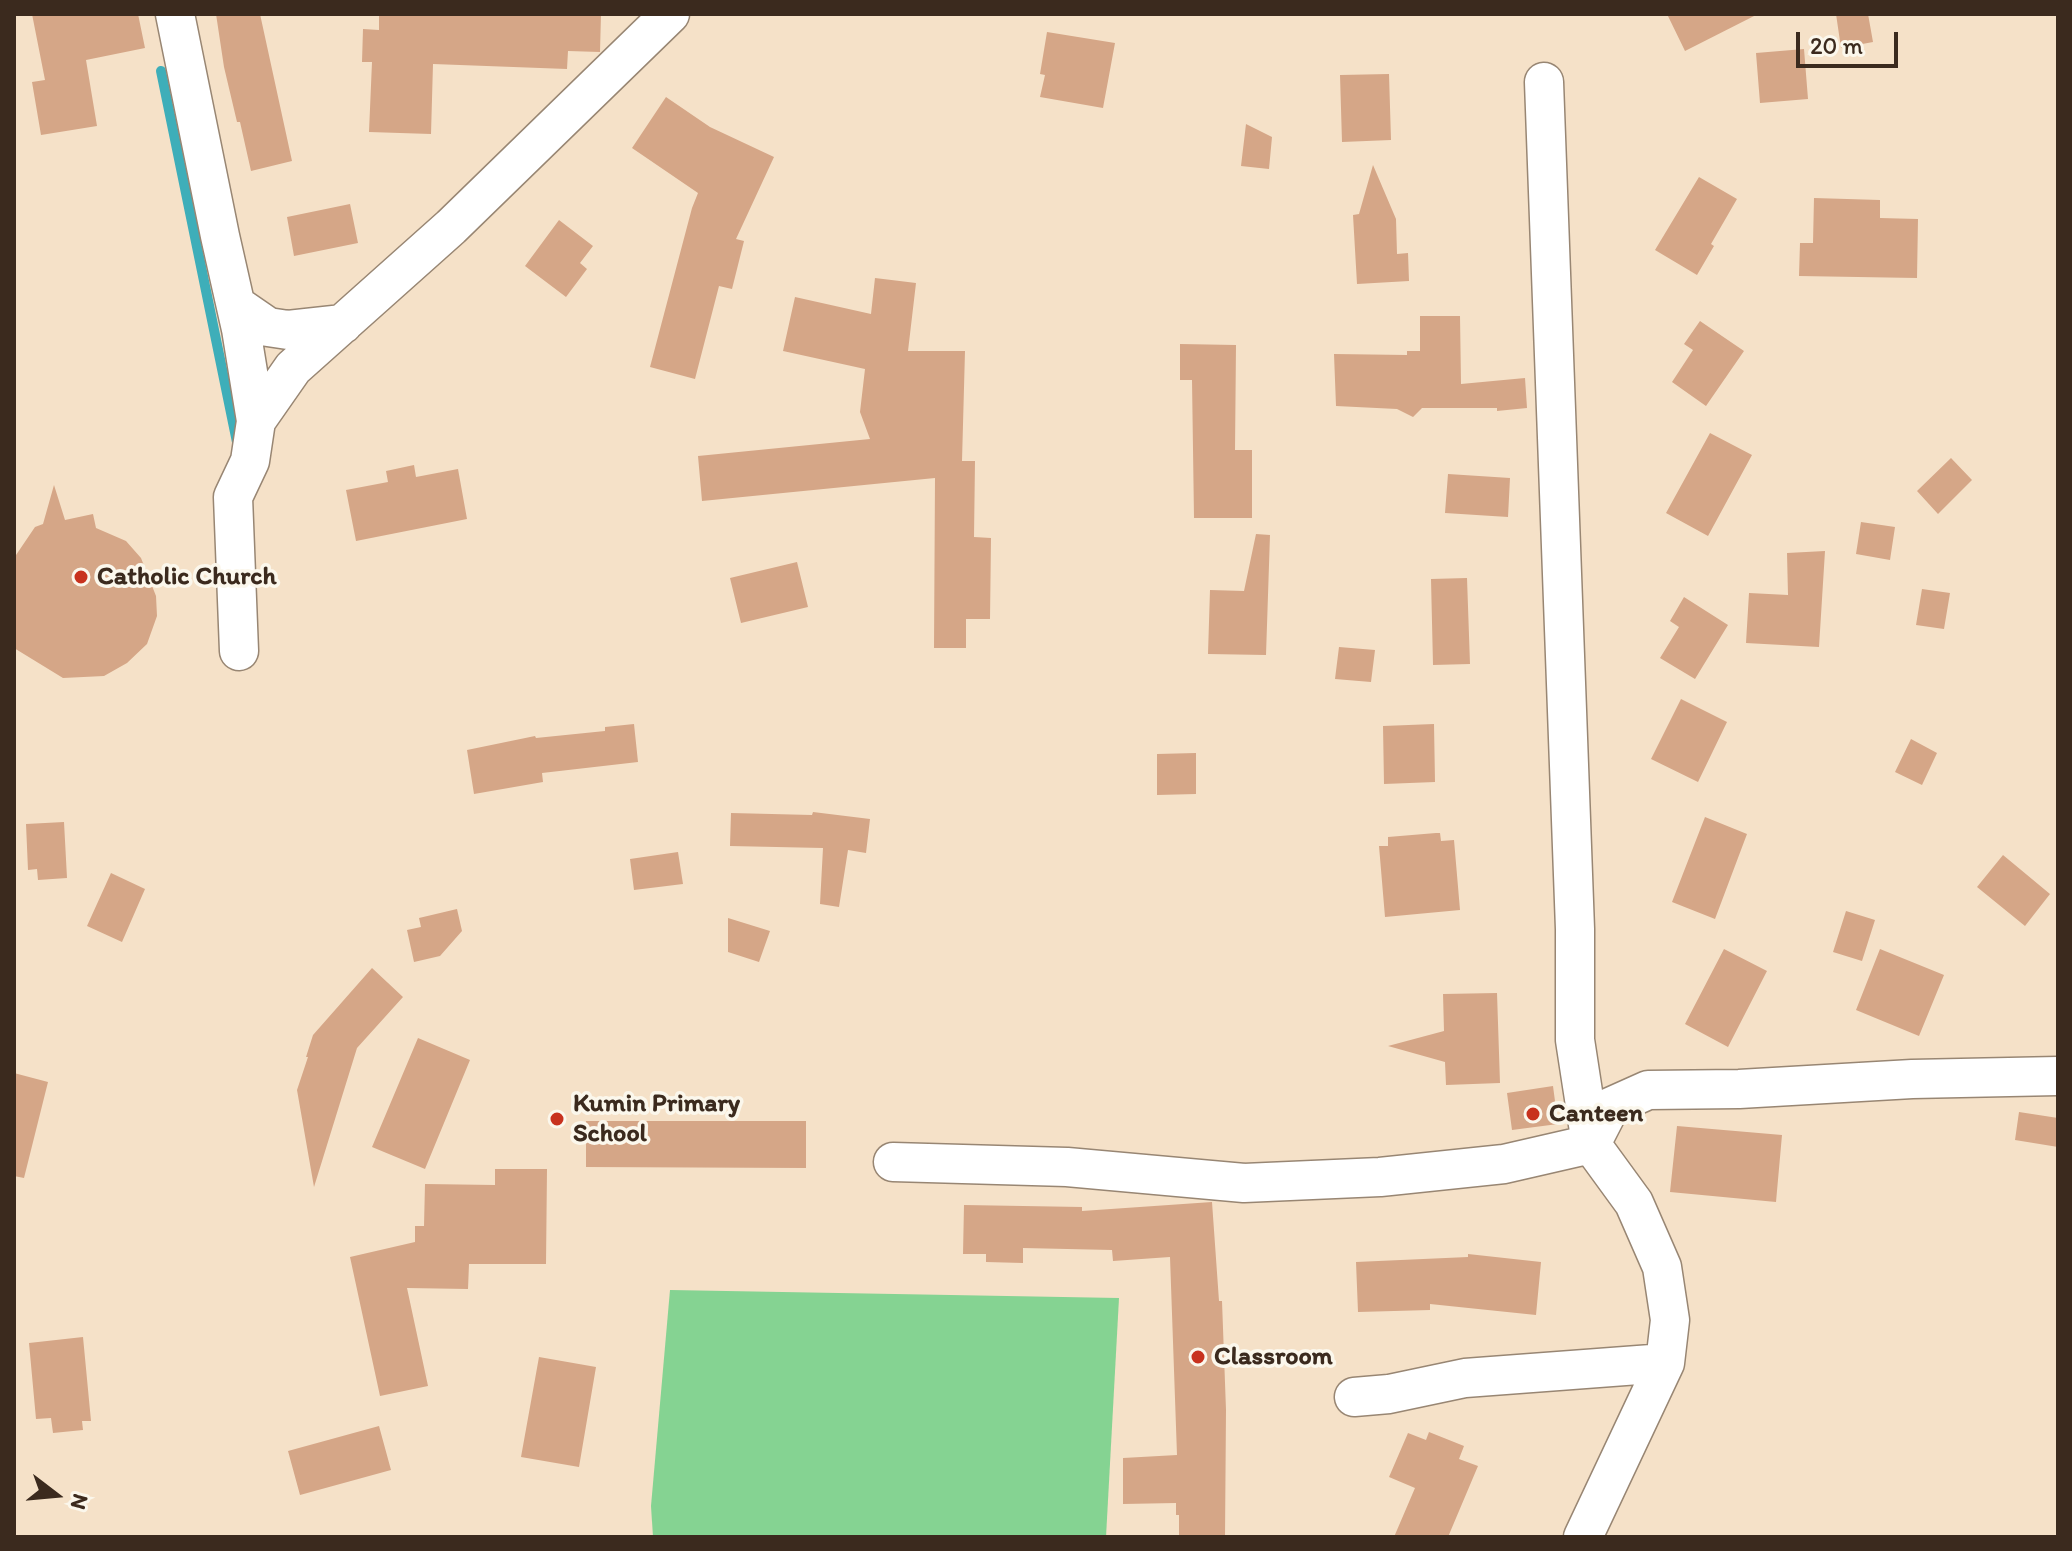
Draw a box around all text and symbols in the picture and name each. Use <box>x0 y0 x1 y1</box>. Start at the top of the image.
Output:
scale bar <box>1800 16 1902 66</box>
text: 20 m <box>1810 31 1863 60</box>
place label: Catholic Church <box>97 561 276 593</box>
marker: Catholic Church <box>72 568 90 586</box>
place label: Kumin Primary School <box>573 1088 740 1150</box>
place label: Canteen <box>1549 1098 1643 1130</box>
marker: Canteen <box>1524 1105 1542 1123</box>
marker: Kumin Primary School <box>548 1110 566 1128</box>
place label: Classroom <box>1214 1341 1333 1373</box>
marker: Classroom <box>1189 1348 1207 1366</box>
north arrow <box>16 1455 96 1535</box>
text: N <box>65 1491 95 1513</box>

